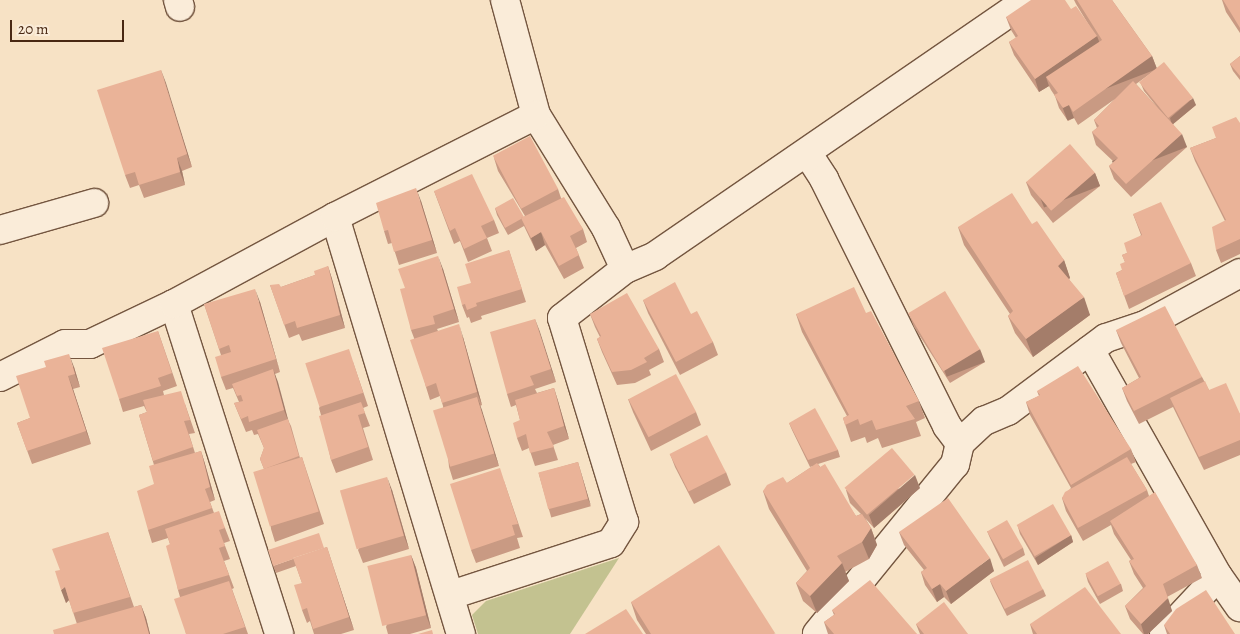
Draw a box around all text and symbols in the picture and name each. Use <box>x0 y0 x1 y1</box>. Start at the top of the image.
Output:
scale bar <box>12 10 126 42</box>
text: 20 m <box>18 19 49 39</box>

